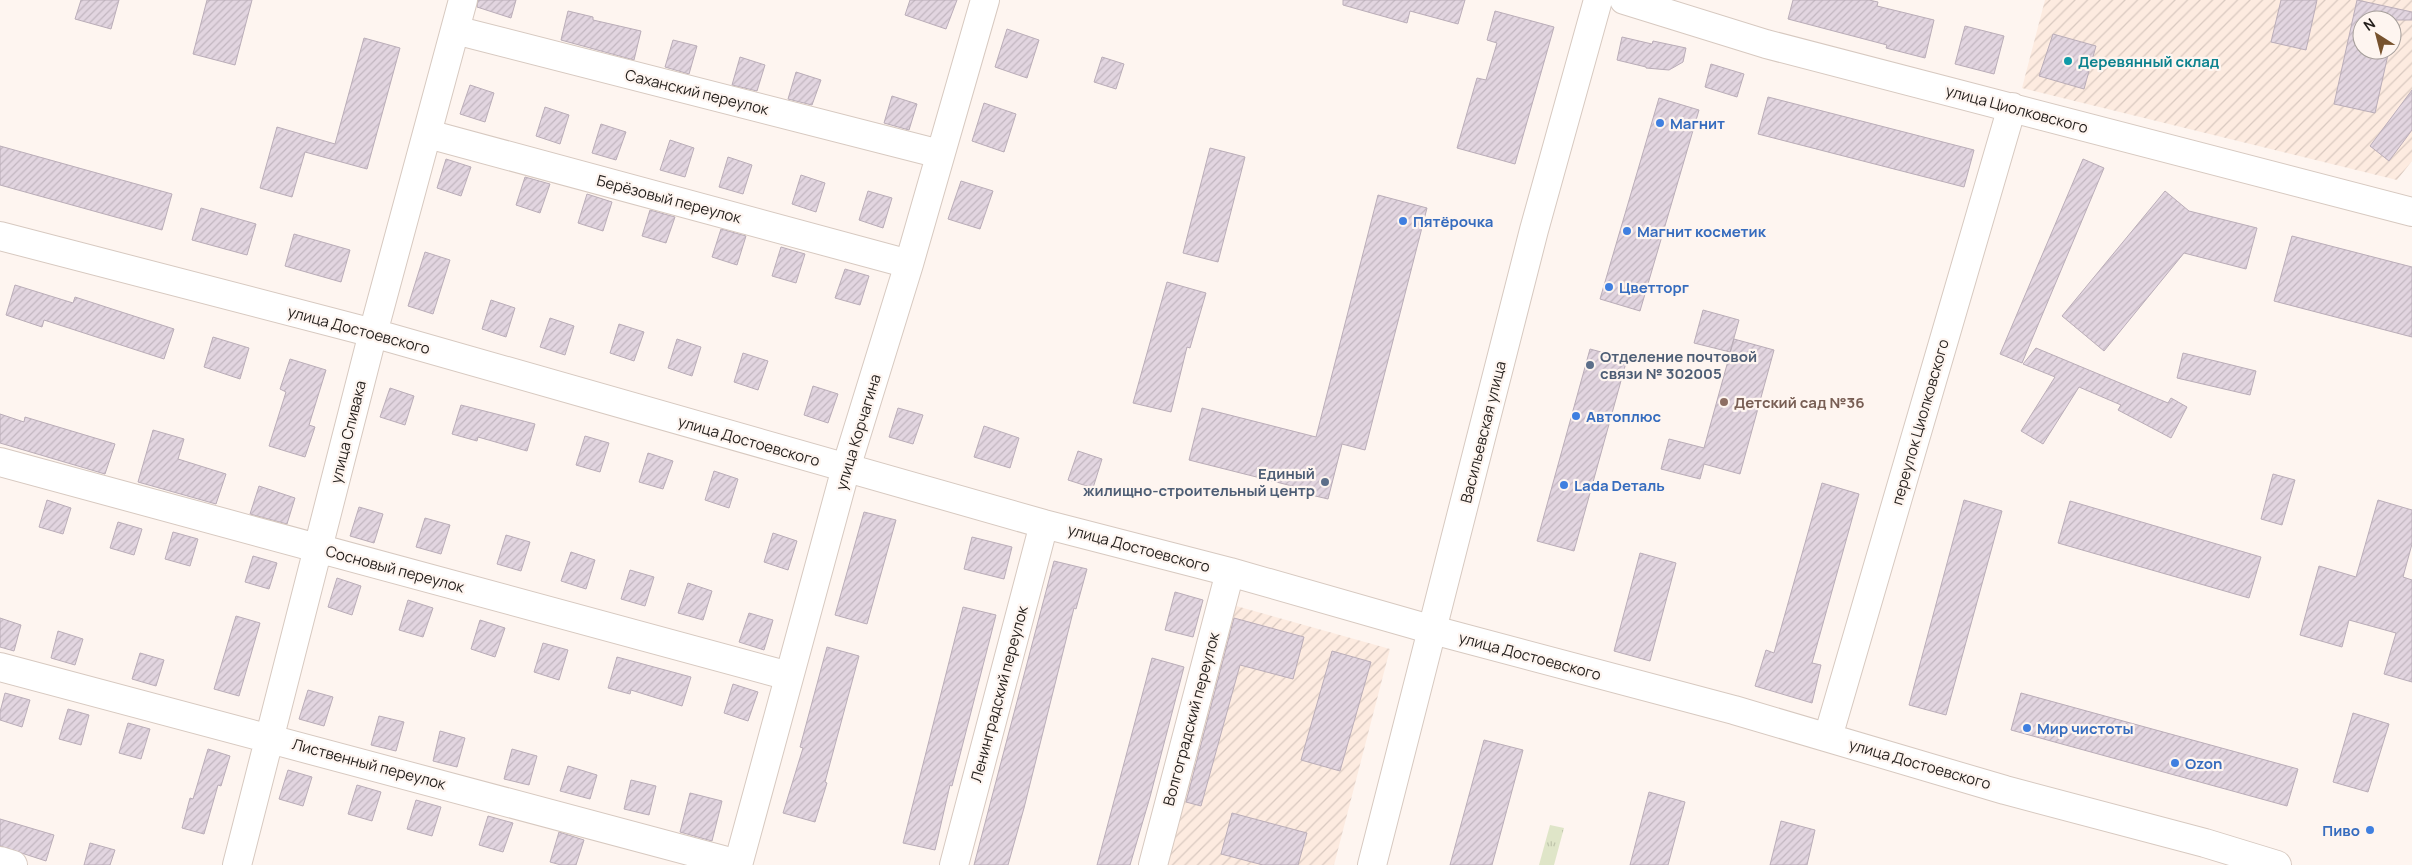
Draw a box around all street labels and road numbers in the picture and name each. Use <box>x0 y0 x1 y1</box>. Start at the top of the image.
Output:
street label: Саханский переулок <box>623 64 771 120</box>
street label: улица Циолковского <box>1944 80 2091 138</box>
street label: Берёзовый переулок <box>595 170 744 229</box>
street label: улица Достоевского <box>285 301 433 359</box>
street label: переулок Циолковского <box>1886 337 1954 507</box>
street label: Васильевская улица <box>1455 359 1511 505</box>
street label: улица Корчагина <box>830 371 886 493</box>
street label: улица Спивака <box>325 378 371 486</box>
street label: улица Достоевского <box>676 411 823 471</box>
street label: улица Достоевского <box>1065 519 1213 577</box>
street label: Сосновый переулок <box>323 540 467 598</box>
street label: Ленинградский переулок <box>965 603 1033 785</box>
street label: улица Достоевского <box>1456 627 1604 685</box>
street label: Волгоградский переулок <box>1158 629 1224 808</box>
street label: Лиственный переулок <box>290 733 449 795</box>
street label: улица Достоевского <box>1847 734 1994 794</box>

